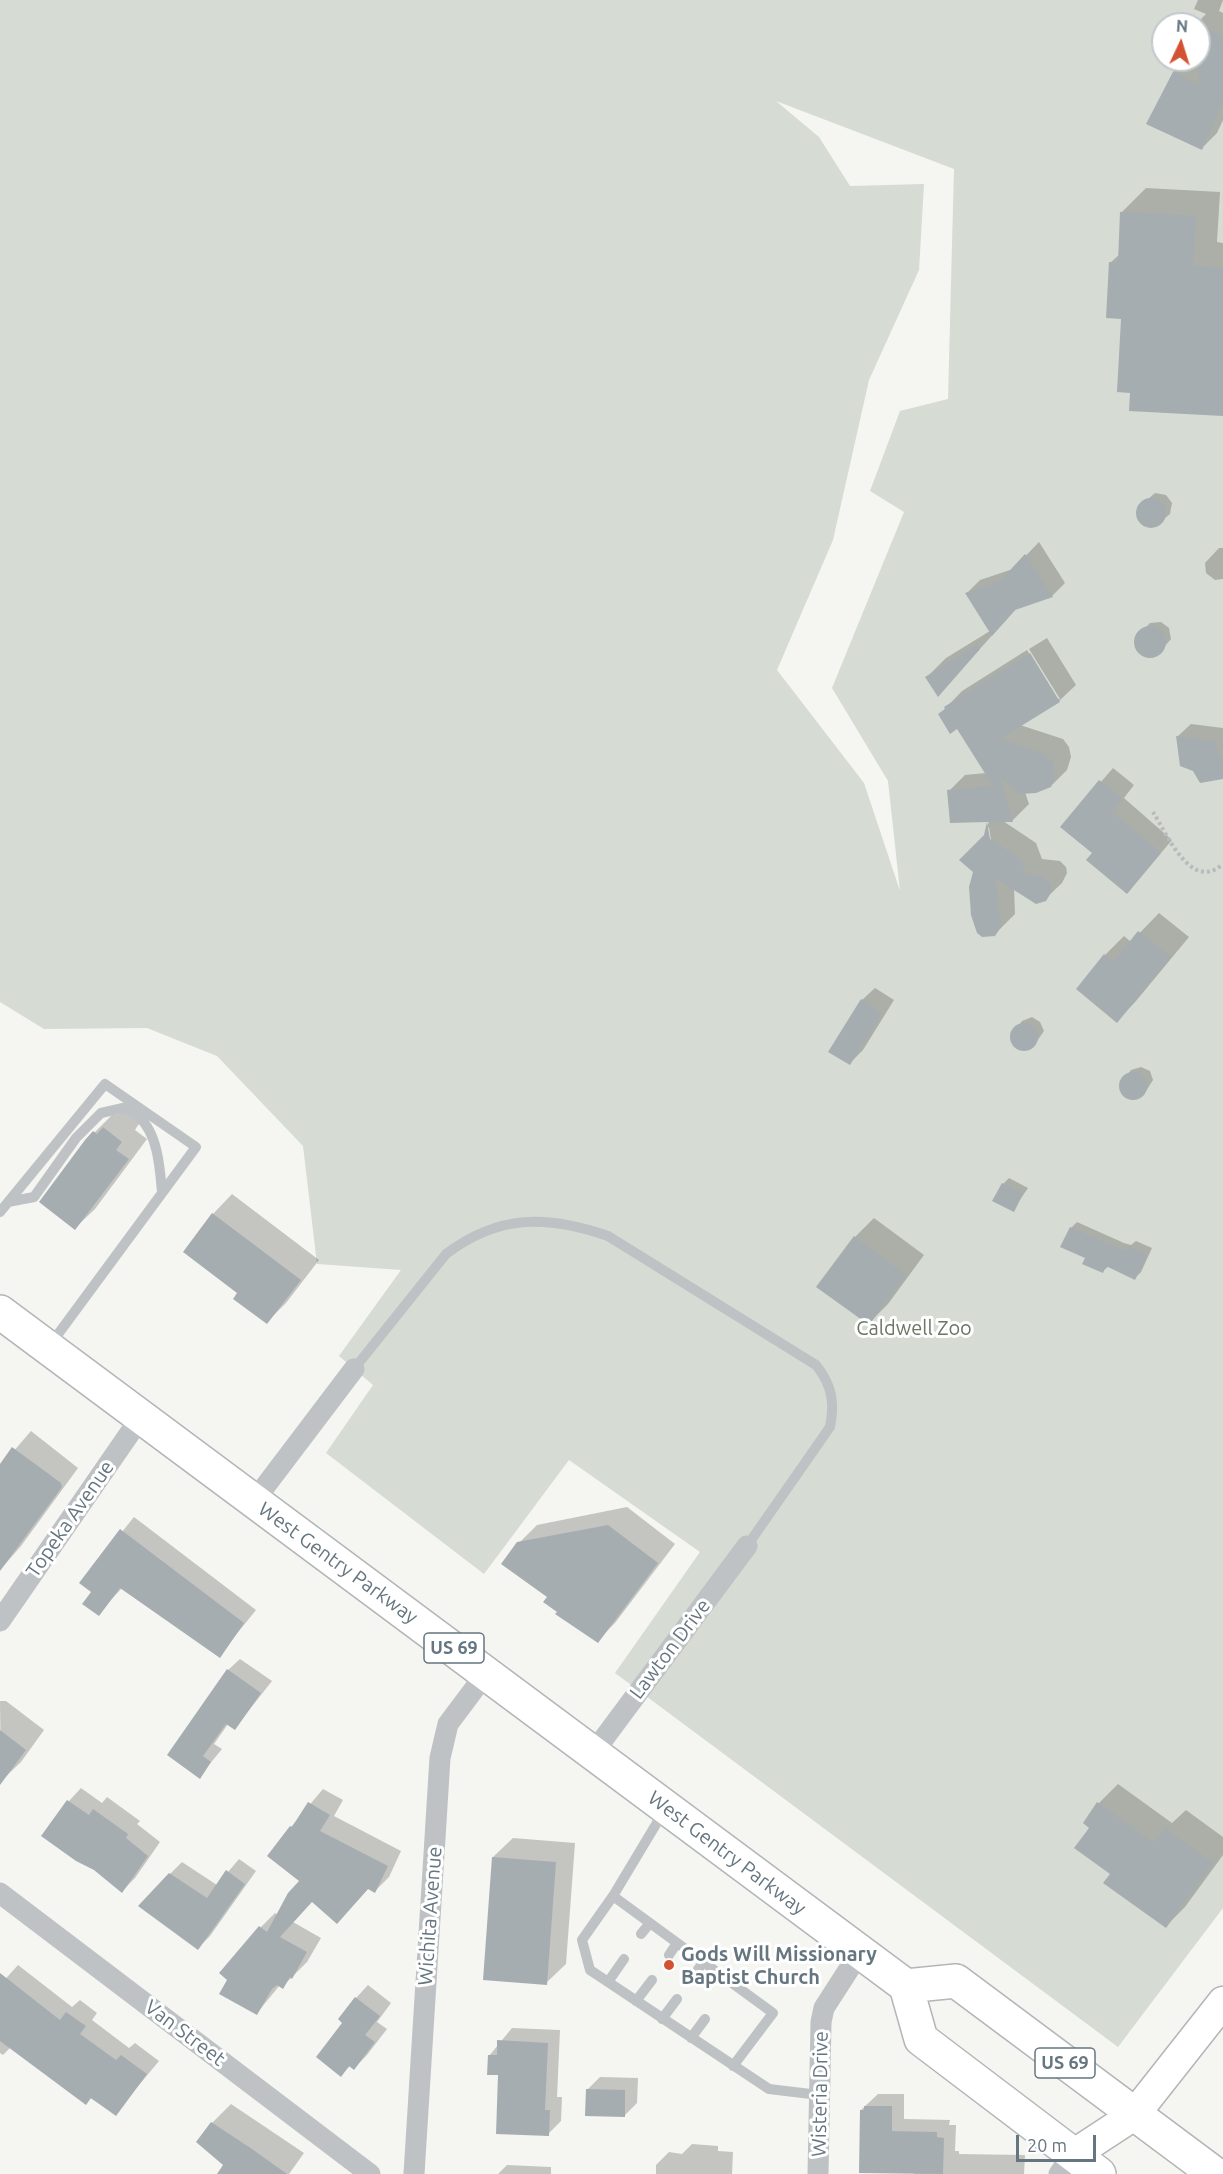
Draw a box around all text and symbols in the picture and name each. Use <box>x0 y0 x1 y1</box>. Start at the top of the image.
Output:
north arrow <box>1151 12 1211 72</box>
text: N <box>1176 17 1189 35</box>
park label: Caldwell Zoo <box>856 1316 972 1340</box>
street label: Topeka Avenue <box>21 1456 119 1582</box>
street label: West Gentry Parkway <box>254 1497 422 1629</box>
street label: Lawton Drive <box>625 1594 715 1704</box>
road number: US 69 <box>424 1633 484 1663</box>
street label: West Gentry Parkway <box>643 1786 811 1920</box>
street label: Wichita Avenue <box>413 1846 447 1986</box>
place label: Gods Will Missionary Baptist Church <box>681 1942 877 1989</box>
marker: Gods Will Missionary Baptist Church <box>662 1958 676 1972</box>
street label: Van Street <box>140 1995 230 2071</box>
street label: Wisteria Drive <box>807 2031 833 2157</box>
road number: US 69 <box>1035 2048 1095 2078</box>
scale bar <box>1019 2123 1098 2161</box>
text: 20 m <box>1027 2135 1067 2155</box>

